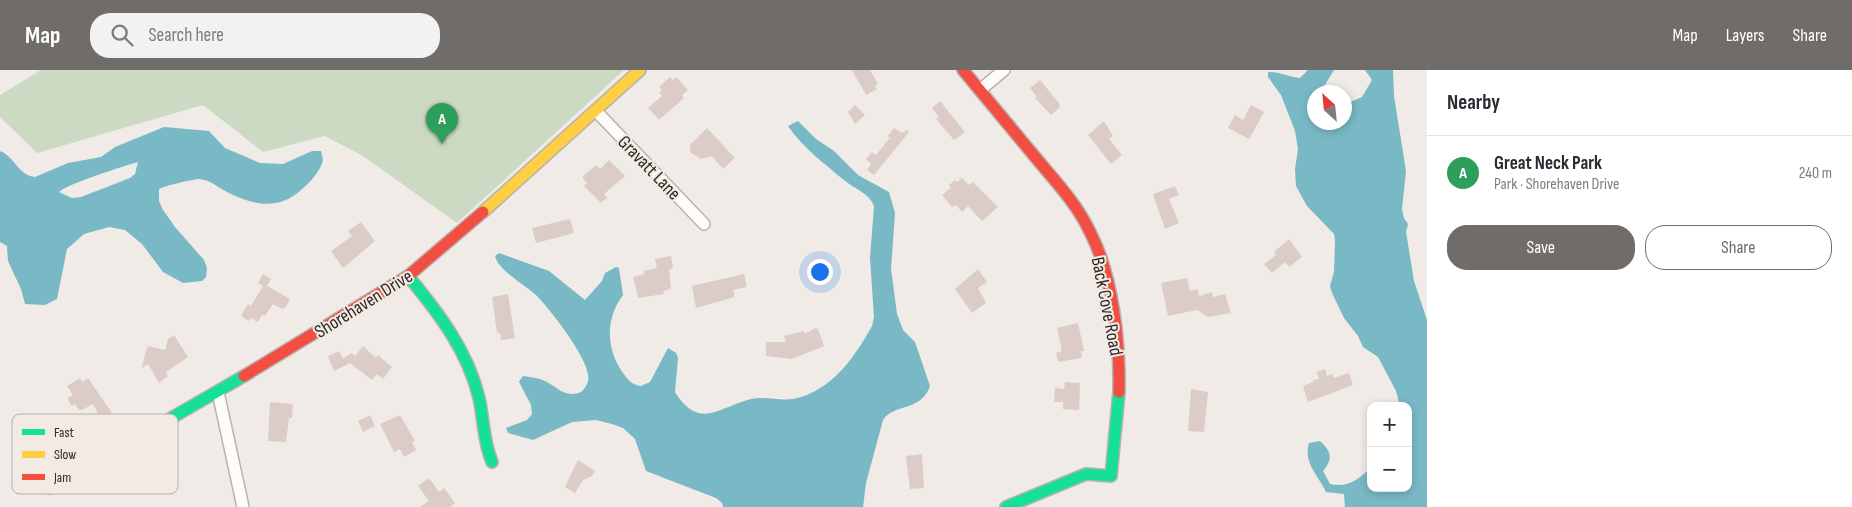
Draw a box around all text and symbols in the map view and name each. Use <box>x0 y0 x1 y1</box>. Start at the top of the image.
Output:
search box <box>90 13 440 58</box>
text: Map <box>25 21 60 50</box>
icon: search <box>108 21 136 49</box>
text: Search here <box>148 24 224 47</box>
text: Map <box>1673 25 1698 46</box>
text: Layers <box>1726 25 1765 46</box>
text: Share <box>1793 25 1827 46</box>
north arrow <box>1307 85 1352 130</box>
text: Nearby <box>1447 90 1500 115</box>
pin: A <box>426 103 458 144</box>
street label: Gravatt Lane <box>613 131 685 205</box>
text: Great Neck Park <box>1494 152 1602 175</box>
text: A <box>1459 164 1467 183</box>
text: 240 m <box>1799 164 1832 183</box>
text: Park · Shorehaven Drive <box>1494 175 1620 194</box>
button: Save <box>1447 225 1635 270</box>
button: Share <box>1645 225 1832 270</box>
street label: Back Cove Road <box>1086 255 1127 358</box>
your location <box>807 259 833 285</box>
street label: Shorehaven Drive <box>310 265 417 344</box>
map controls <box>1367 402 1412 492</box>
button: + <box>1367 402 1412 447</box>
legend <box>12 414 178 494</box>
text: Fast <box>54 424 74 441</box>
text: Slow <box>54 446 76 463</box>
button: − <box>1367 447 1412 492</box>
text: Jam <box>53 469 71 486</box>

